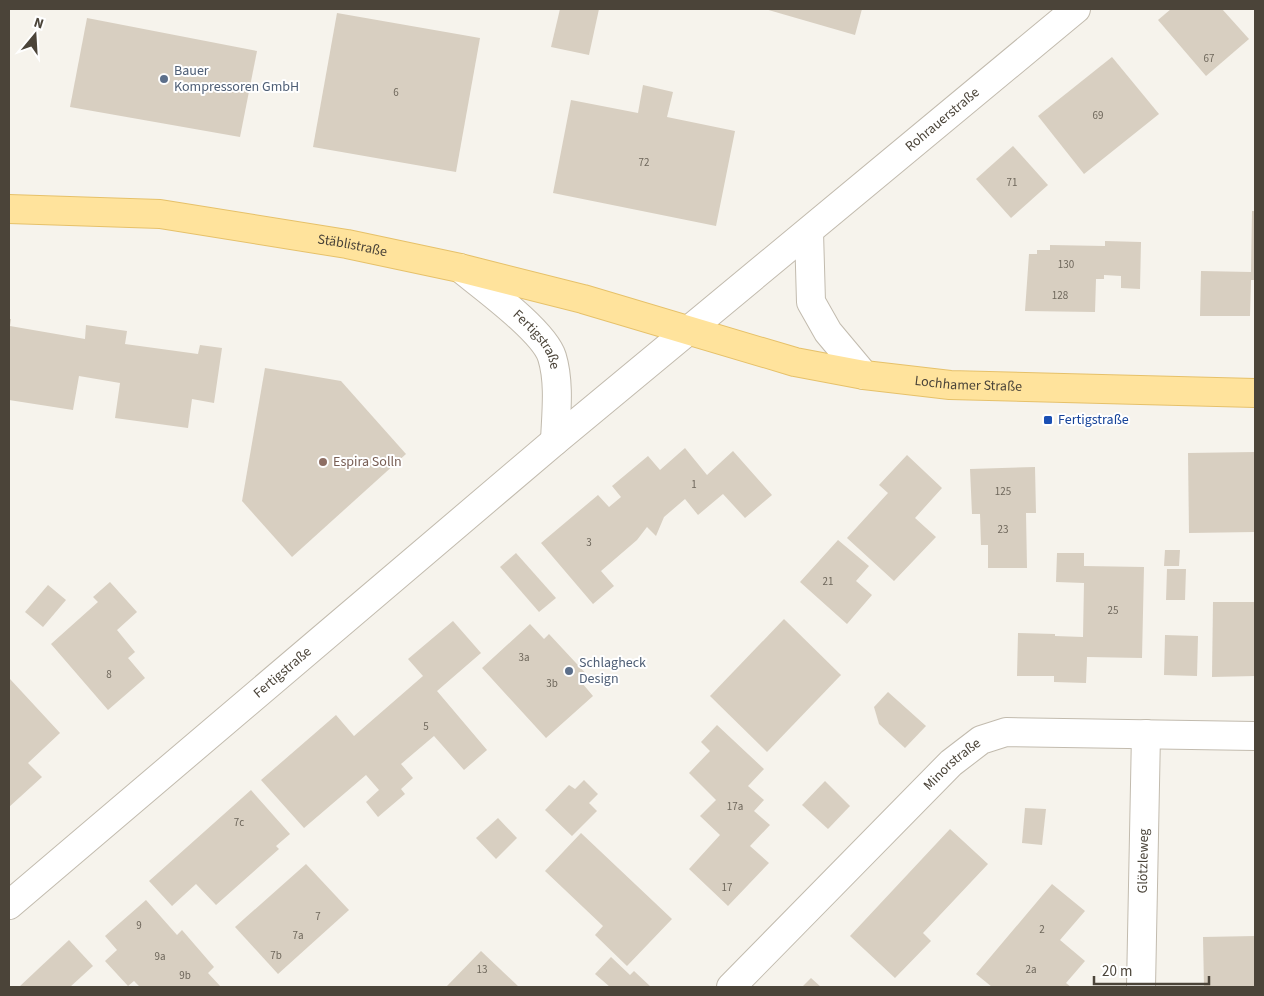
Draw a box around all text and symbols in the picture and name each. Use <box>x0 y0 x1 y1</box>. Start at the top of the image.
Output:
north arrow <box>10 10 60 60</box>
text: N <box>31 13 46 35</box>
house number: 67 <box>1204 51 1214 66</box>
place label: Bauer Kompressoren GmbH <box>174 61 299 97</box>
marker: Bauer Kompressoren GmbH <box>158 73 170 85</box>
street label: Rohrauerstraße <box>901 83 984 156</box>
house number: 6 <box>393 85 399 100</box>
house number: 69 <box>1093 108 1103 123</box>
house number: 72 <box>639 155 649 170</box>
house number: 71 <box>1007 175 1017 190</box>
street label: Stäblistraße <box>316 229 389 262</box>
house number: 130 <box>1058 257 1074 272</box>
house number: 128 <box>1052 288 1069 303</box>
street label: Fertigstraße <box>508 305 565 371</box>
street label: Lochhamer Straße <box>913 371 1022 397</box>
place label: Fertigstraße <box>1058 410 1129 430</box>
marker: Fertigstraße <box>1042 414 1054 426</box>
place label: Espira Solln <box>333 452 402 472</box>
marker: Espira Solln <box>317 456 329 468</box>
house number: 1 <box>691 477 697 492</box>
house number: 125 <box>995 484 1011 499</box>
house number: 23 <box>998 522 1008 537</box>
house number: 3 <box>586 535 592 550</box>
house number: 21 <box>823 574 833 589</box>
house number: 25 <box>1108 603 1118 618</box>
street label: Fertigstraße <box>249 642 316 703</box>
house number: 3a <box>518 650 530 665</box>
place label: Schlagheck Design <box>579 653 646 689</box>
marker: Schlagheck Design <box>563 665 575 677</box>
house number: 8 <box>106 667 112 682</box>
house number: 3b <box>546 676 558 691</box>
house number: 5 <box>423 719 429 734</box>
street label: Minorstraße <box>919 734 985 795</box>
house number: 17a <box>727 799 743 814</box>
house number: 7c <box>234 815 244 830</box>
street label: Glötzleweg <box>1133 828 1154 894</box>
house number: 17 <box>722 880 732 895</box>
house number: 7 <box>315 909 321 924</box>
house number: 9 <box>136 918 142 933</box>
house number: 2 <box>1039 922 1045 937</box>
house number: 7a <box>292 928 304 943</box>
house number: 7b <box>270 948 282 963</box>
house number: 9a <box>154 949 166 964</box>
scale bar <box>1094 954 1209 986</box>
text: 20 m <box>1102 961 1132 982</box>
house number: 13 <box>477 962 487 977</box>
house number: 2a <box>1025 962 1037 977</box>
house number: 9b <box>179 968 191 983</box>

